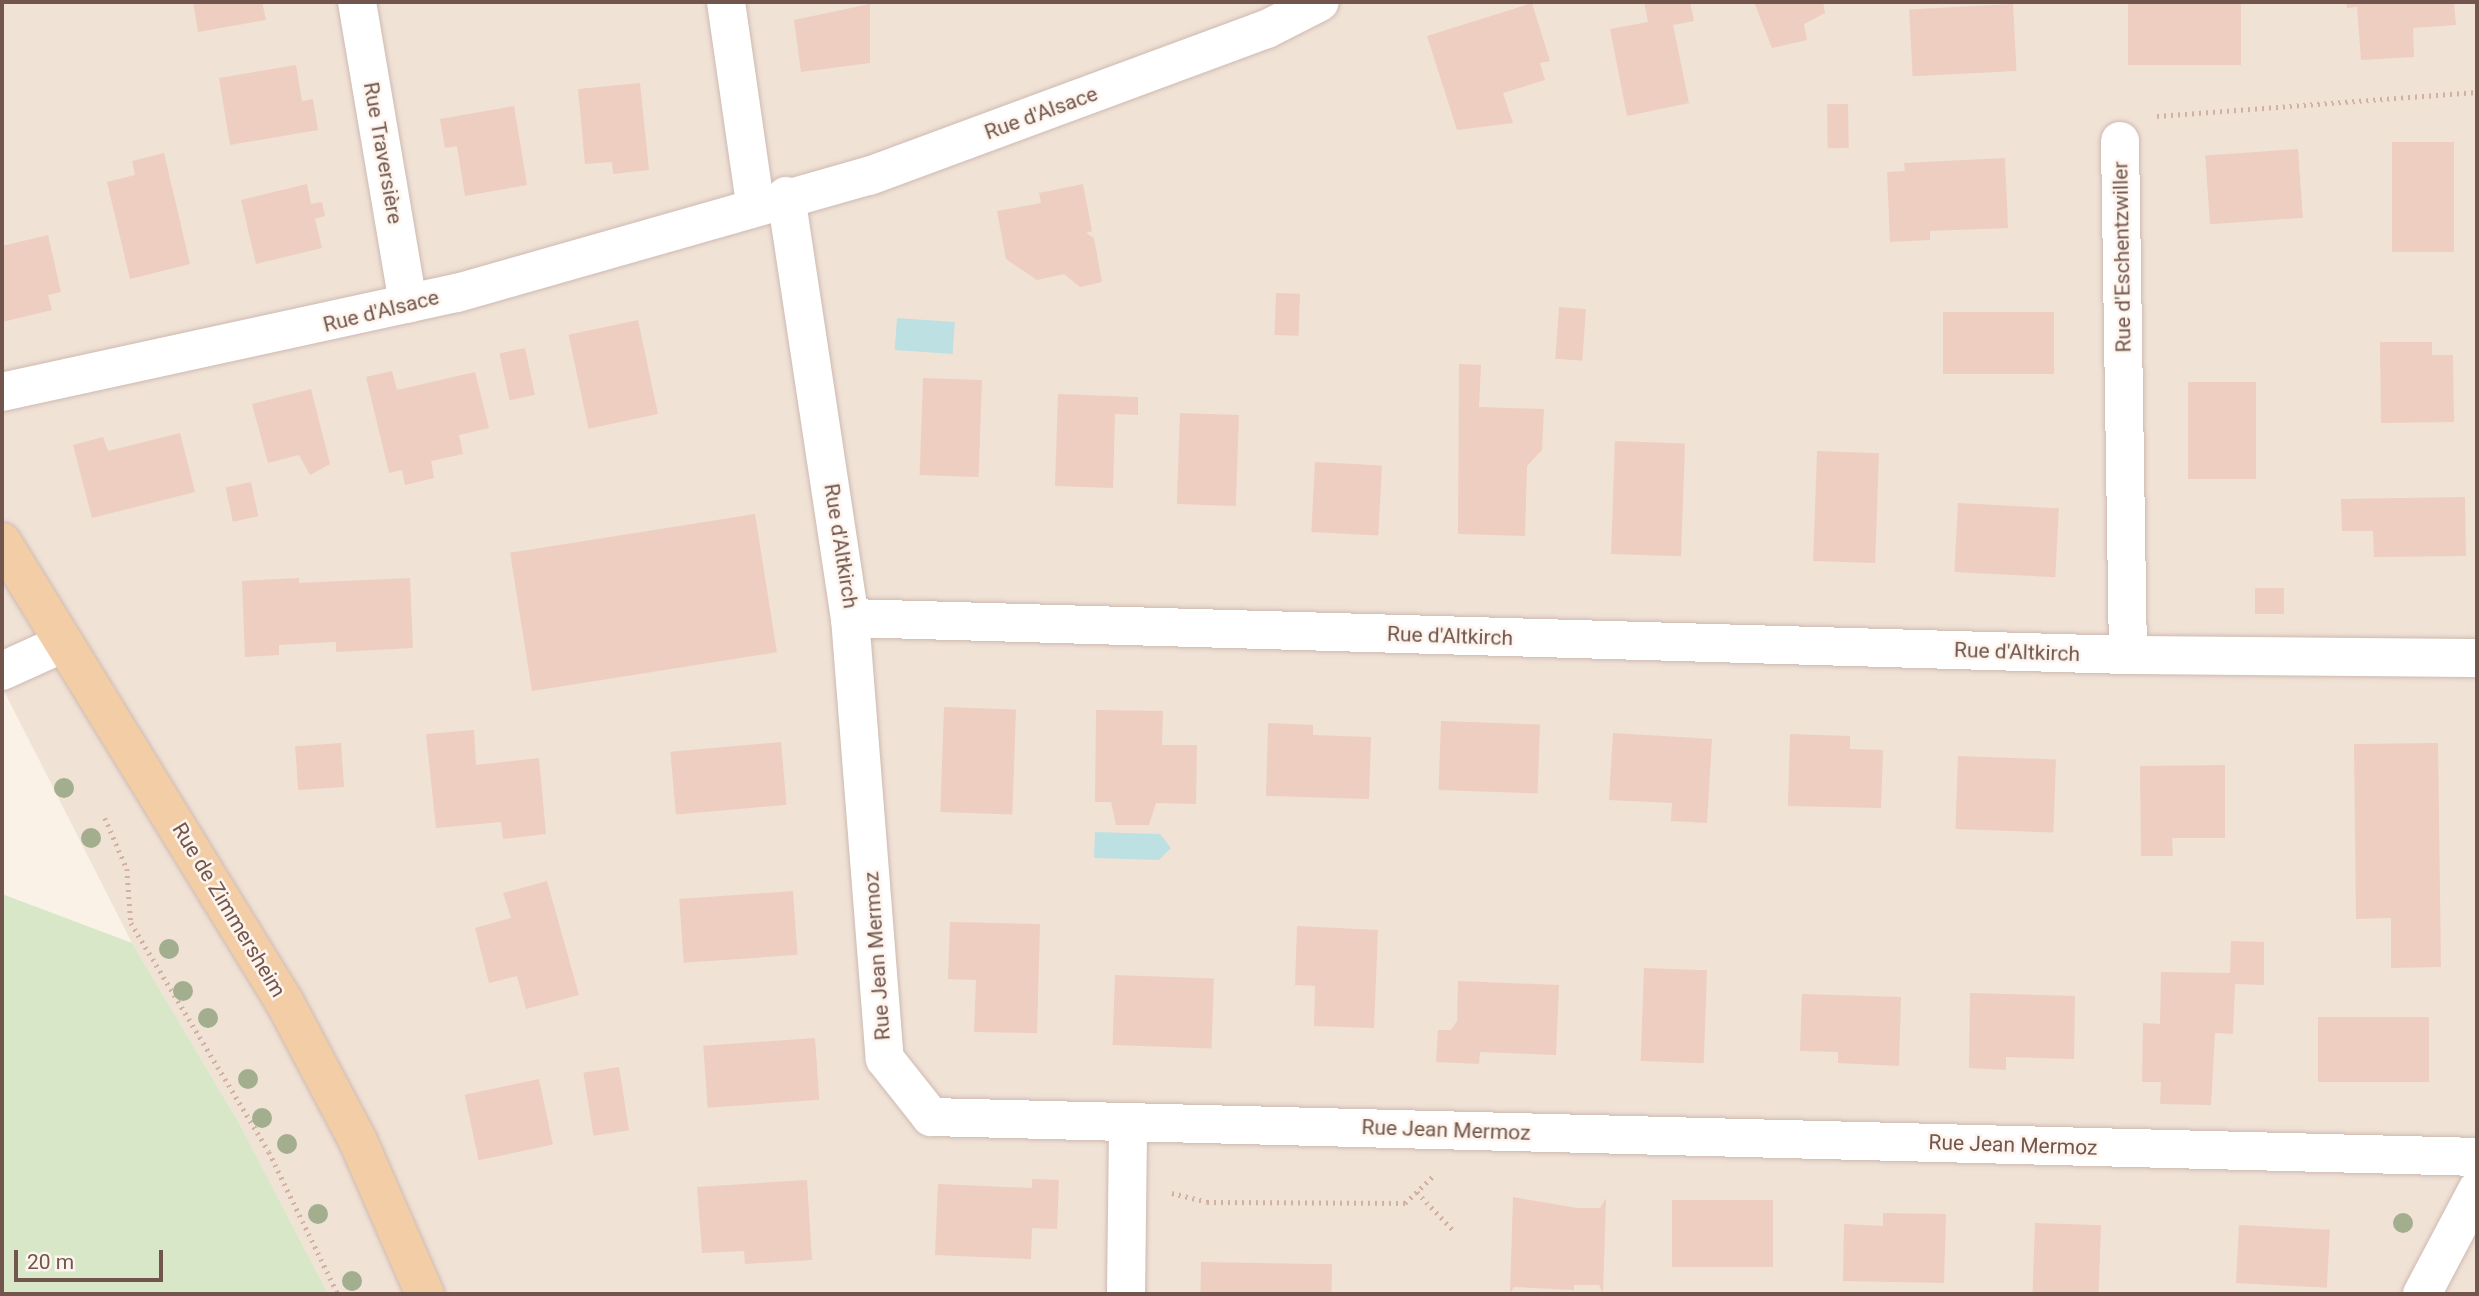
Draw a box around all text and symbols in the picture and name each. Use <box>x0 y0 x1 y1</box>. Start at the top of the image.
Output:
street label: Rue Traversière <box>358 80 408 226</box>
street label: Rue d'Alsace <box>981 81 1101 145</box>
street label: Rue d'Eschentzwiller <box>2108 161 2136 353</box>
street label: Rue d'Alsace <box>321 284 441 338</box>
street label: Rue d'Altkirch <box>819 482 863 610</box>
street label: Rue d'Altkirch <box>1387 621 1513 651</box>
street label: Rue d'Altkirch <box>1954 637 2080 667</box>
street label: Rue de Zimmersheim <box>167 818 291 1002</box>
street label: Rue Jean Mermoz <box>859 871 895 1041</box>
street label: Rue Jean Mermoz <box>1361 1114 1531 1146</box>
street label: Rue Jean Mermoz <box>1928 1129 2098 1161</box>
scale bar <box>18 1236 166 1280</box>
text: 20 m <box>27 1250 74 1274</box>

